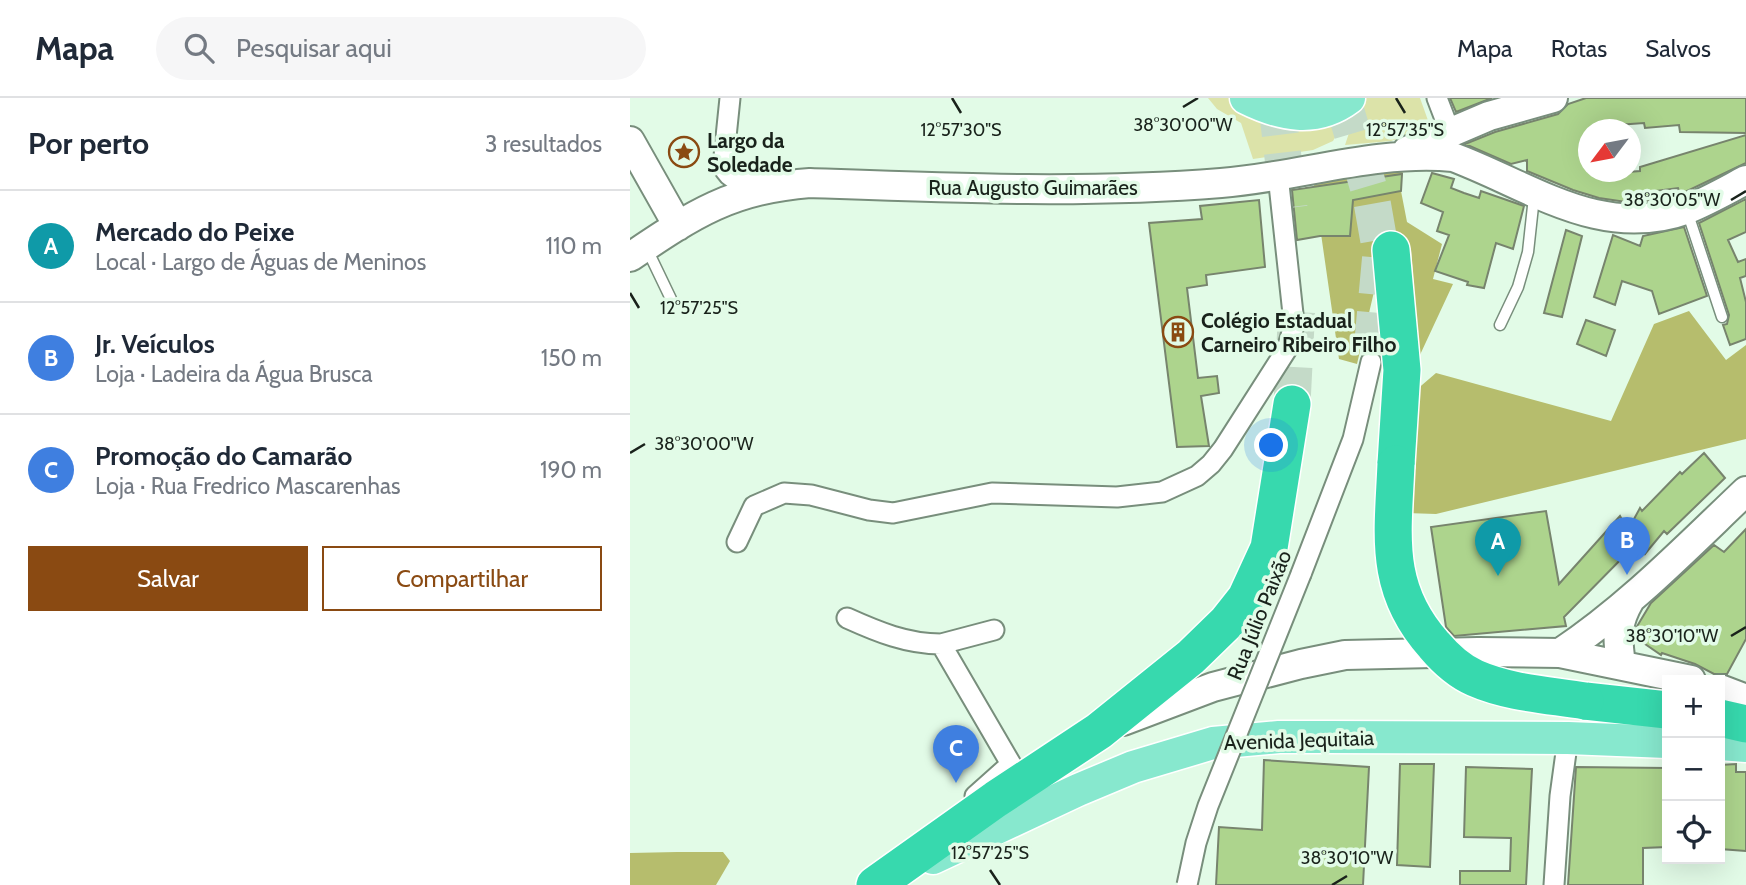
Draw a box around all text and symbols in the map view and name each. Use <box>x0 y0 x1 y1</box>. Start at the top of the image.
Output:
search box <box>156 17 646 80</box>
text: Mapa <box>35 28 114 68</box>
icon: search <box>180 29 218 67</box>
text: Pesquisar aqui <box>236 32 392 64</box>
text: Mapa <box>1457 34 1513 63</box>
text: Rotas <box>1551 34 1607 63</box>
text: Salvos <box>1645 34 1711 63</box>
text: 38°30'00"W <box>1133 114 1233 136</box>
text: 12°57'30"S <box>920 119 1002 141</box>
text: 12°57'35"S <box>1366 119 1444 141</box>
north arrow <box>1578 119 1641 182</box>
text: Por perto <box>28 125 149 162</box>
place label: Largo da Soledade <box>707 128 793 177</box>
text: 3 resultados <box>485 130 602 158</box>
place icon: Largo da Soledade <box>667 135 701 169</box>
street label: Rua Augusto Guimarães <box>928 175 1138 200</box>
text: 38°30'05"W <box>1624 189 1720 211</box>
text: Mercado do Peixe <box>95 216 294 248</box>
text: A <box>44 232 58 260</box>
text: 110 m <box>546 232 602 260</box>
text: Local · Largo de Águas de Meninos <box>95 248 426 276</box>
text: 12°57'25"S <box>660 297 738 319</box>
place label: Colégio Estadual Carneiro Ribeiro Filho <box>1201 308 1396 357</box>
building icon: Colégio Estadual Carneiro Ribeiro Filho <box>1161 315 1195 349</box>
text: Jr. Veículos <box>95 328 215 360</box>
text: B <box>44 344 58 372</box>
text: 150 m <box>541 344 602 372</box>
text: Loja · Ladeira da Água Brusca <box>95 360 373 388</box>
your location <box>1254 428 1288 462</box>
text: 38°30'00"W <box>654 433 754 455</box>
text: Promoção do Camarão <box>95 440 352 472</box>
text: C <box>44 456 58 484</box>
text: 190 m <box>540 456 602 484</box>
text: Loja · Rua Fredrico Mascarenhas <box>95 472 401 500</box>
pin: B <box>1604 517 1650 575</box>
pin: A <box>1475 518 1521 576</box>
button: Salvar <box>28 546 308 611</box>
button: Compartilhar <box>322 546 602 611</box>
street label: Rua Júlio Paixão <box>1222 546 1296 684</box>
text: 38°30'10"W <box>1626 625 1718 647</box>
map controls <box>1662 675 1725 864</box>
button: + <box>1662 675 1725 738</box>
pin: C <box>933 725 979 783</box>
street label: Avenida Jequitaia <box>1223 725 1375 755</box>
button: − <box>1662 738 1725 801</box>
button: locate <box>1662 801 1725 864</box>
text: 12°57'25"S <box>951 842 1029 864</box>
text: 38°30'10"W <box>1301 847 1393 869</box>

